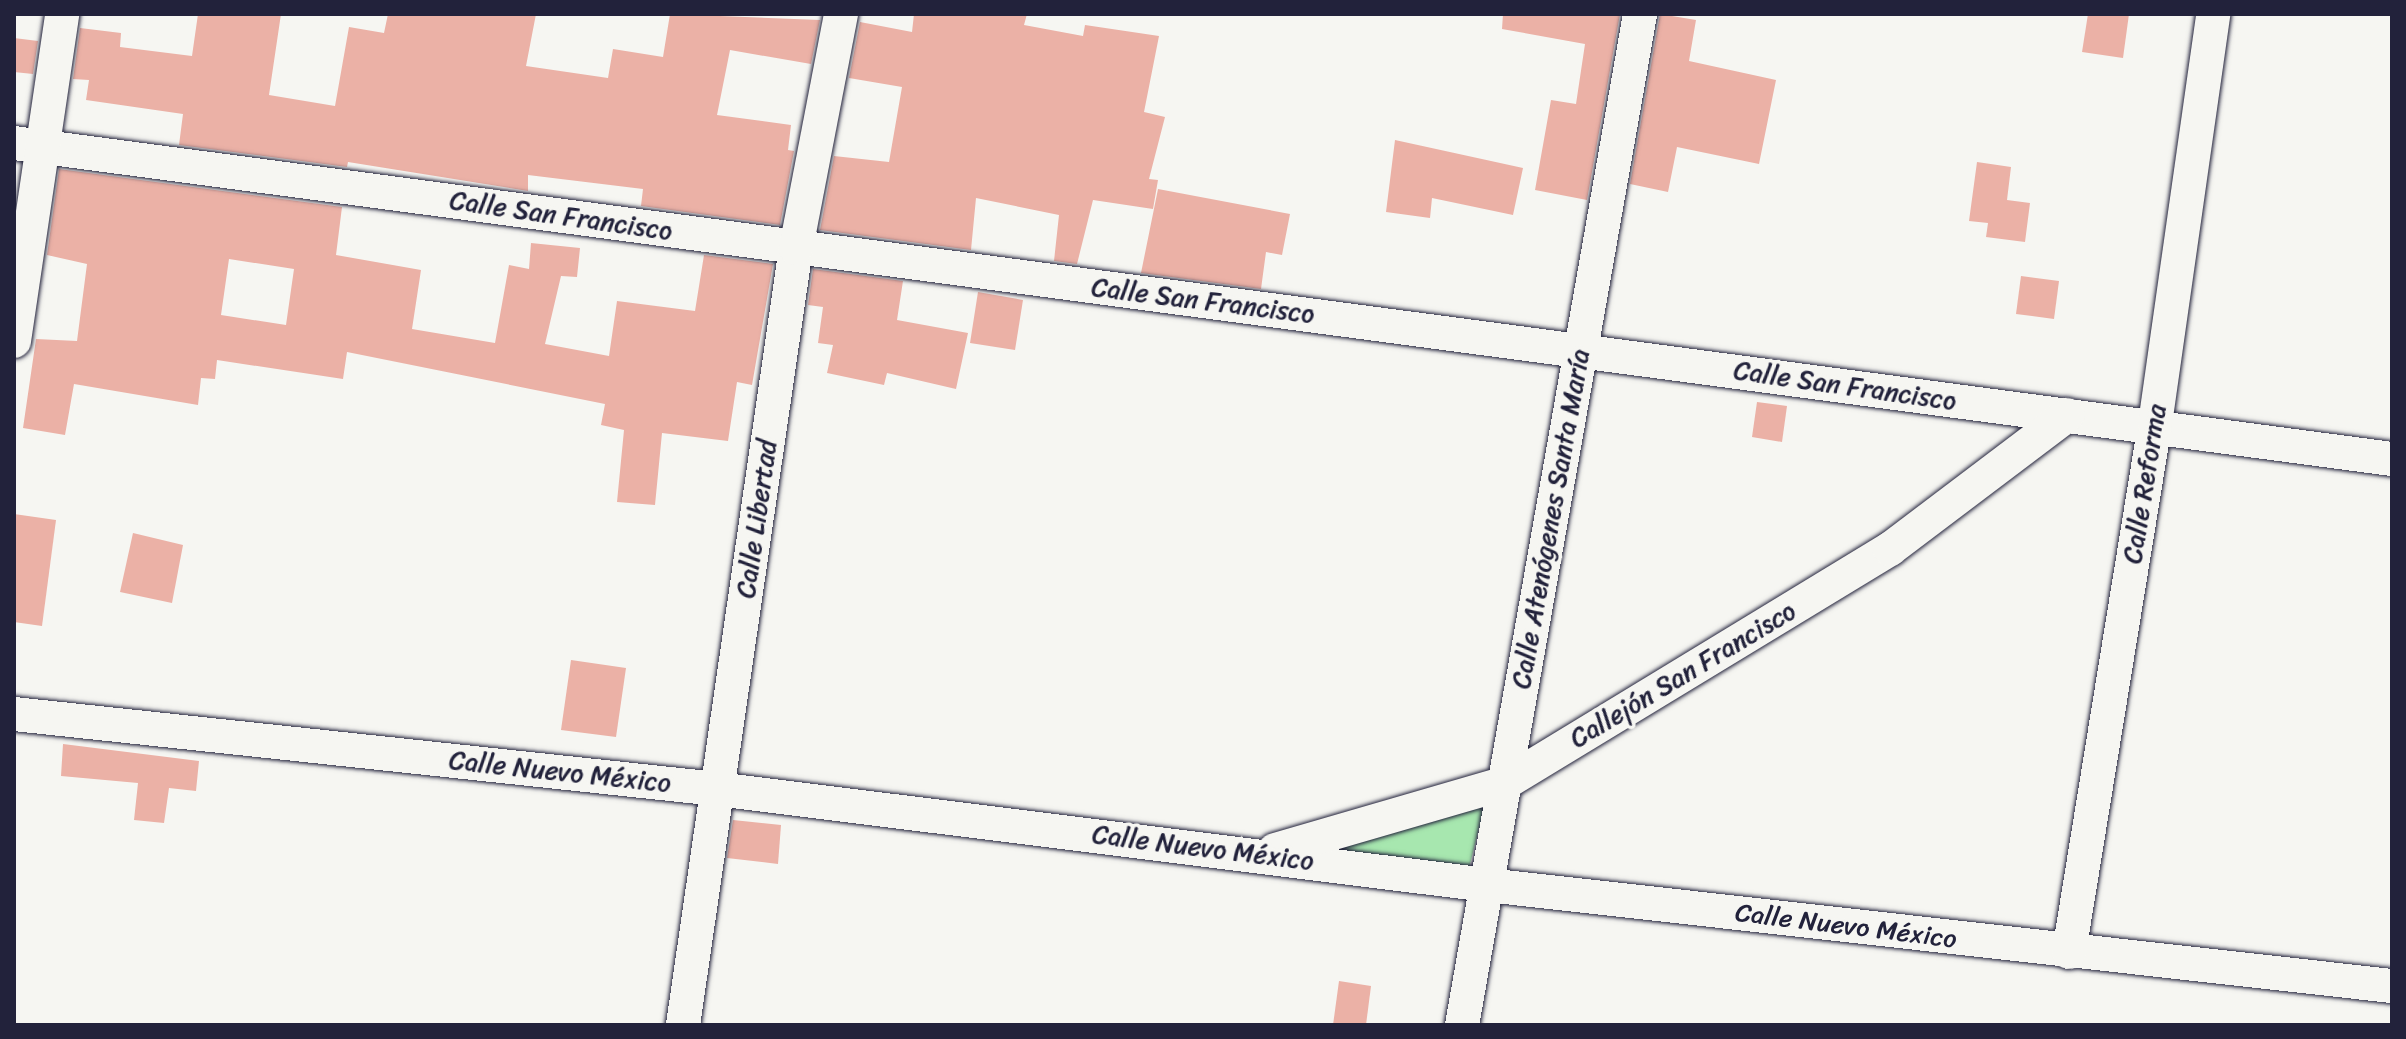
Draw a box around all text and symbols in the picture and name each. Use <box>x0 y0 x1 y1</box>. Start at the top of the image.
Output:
street label: Calle San Francisco <box>448 185 674 247</box>
street label: Calle San Francisco <box>1090 272 1316 330</box>
street label: Calle Atenógenes Santa María <box>1506 347 1596 691</box>
street label: Calle San Francisco <box>1732 355 1958 417</box>
street label: Calle Reforma <box>2117 402 2173 566</box>
street label: Calle Libertad <box>730 438 784 600</box>
street label: Callejón San Francisco <box>1564 595 1802 755</box>
street label: Calle Nuevo México <box>448 745 672 799</box>
street label: Calle Nuevo México <box>1091 819 1315 877</box>
street label: Calle Nuevo México <box>1734 897 1958 955</box>

